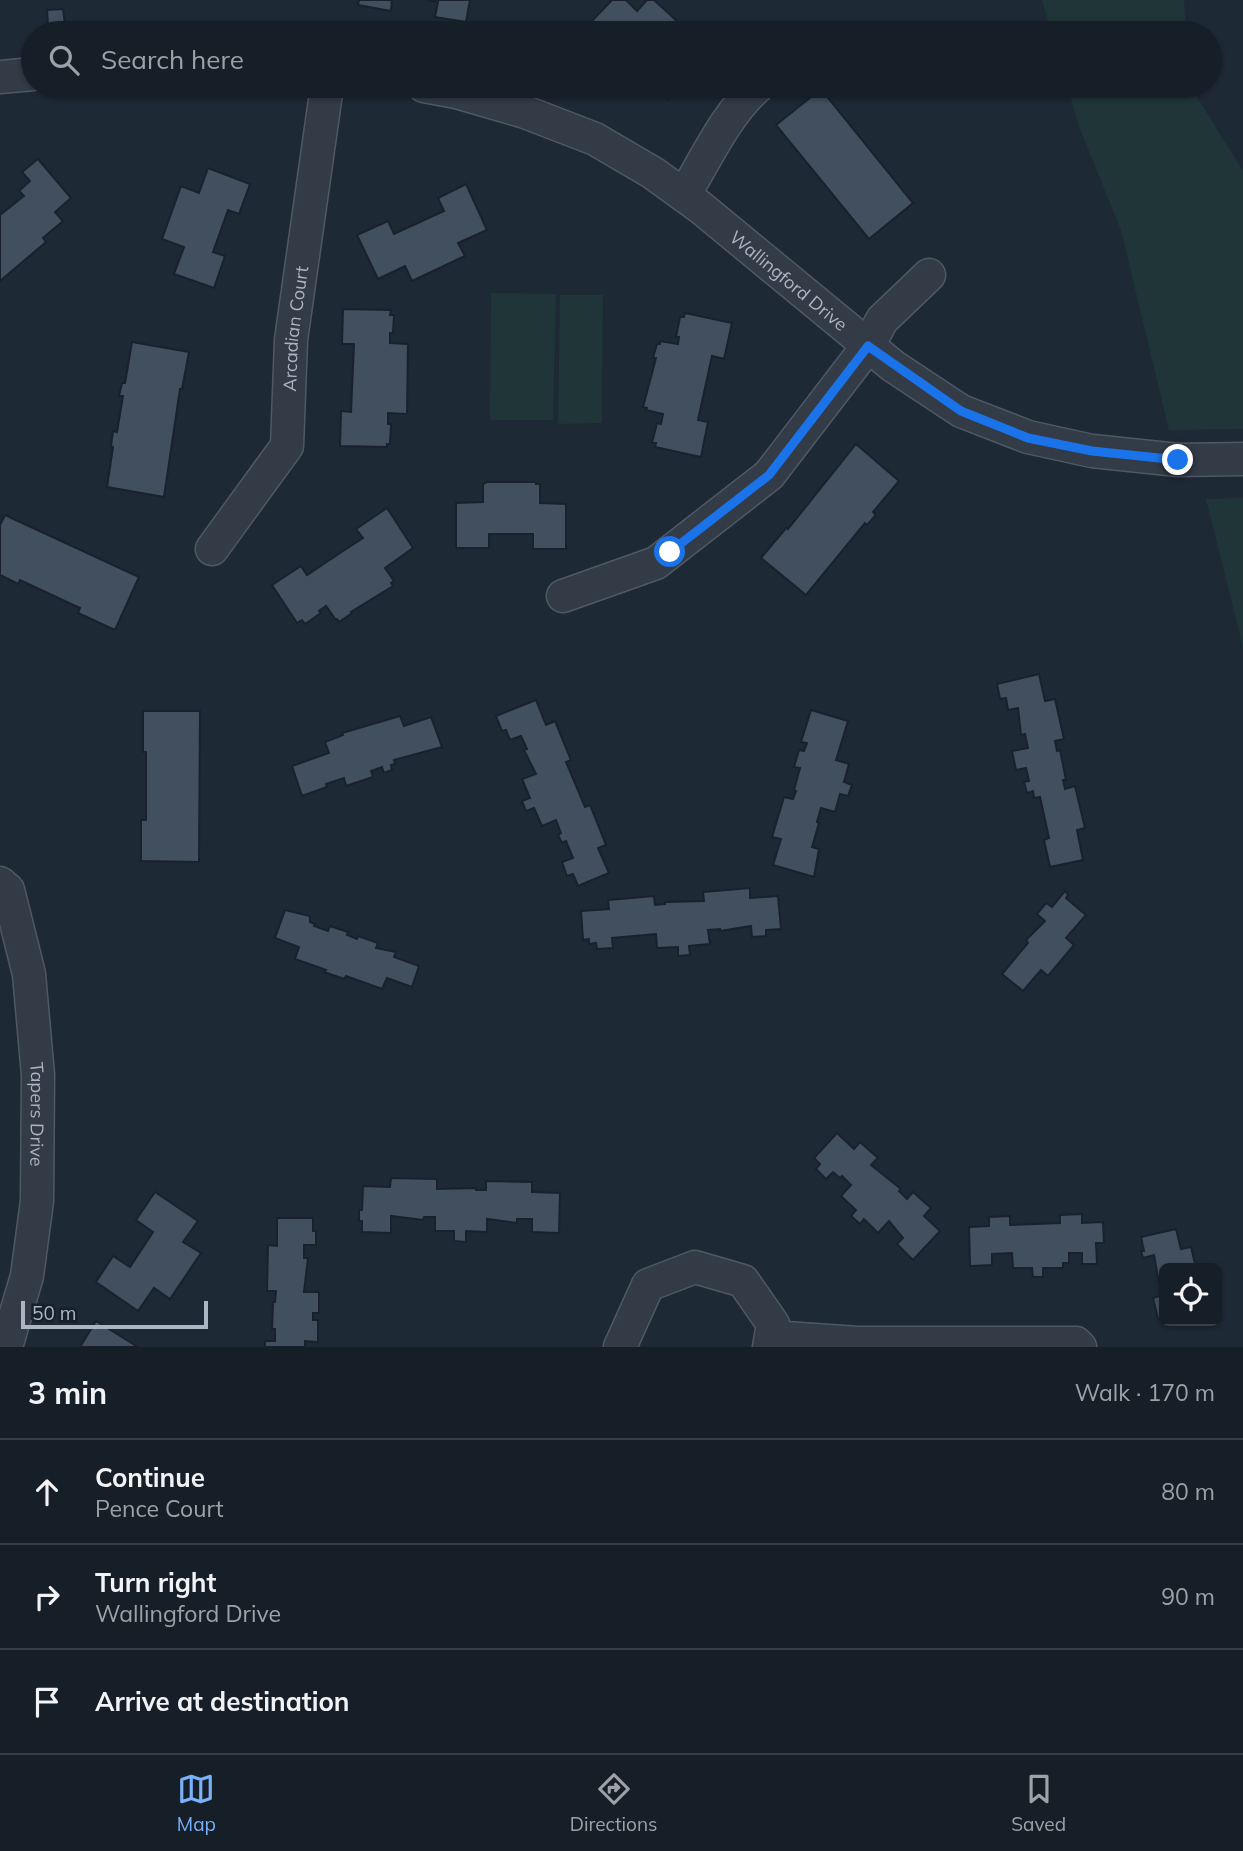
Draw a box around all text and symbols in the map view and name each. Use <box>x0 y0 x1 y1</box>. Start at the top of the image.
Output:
search box <box>21 21 1222 98</box>
icon: search <box>45 41 83 79</box>
text: Search here <box>101 43 244 76</box>
street label: Wallingford Drive <box>725 225 853 336</box>
street label: Arcadian Court <box>278 265 313 392</box>
route end <box>1162 444 1193 475</box>
route start <box>654 536 685 567</box>
street label: Tapers Drive <box>25 1061 50 1167</box>
map controls <box>1159 1263 1222 1326</box>
button: locate <box>1159 1263 1222 1326</box>
scale bar <box>21 1298 208 1330</box>
text: 50 m <box>32 1301 76 1325</box>
text: 3 min <box>28 1374 107 1412</box>
text: Walk · 170 m <box>1075 1378 1215 1407</box>
text: Continue <box>95 1461 205 1494</box>
icon: ahead <box>28 1473 66 1511</box>
text: 80 m <box>1161 1477 1215 1506</box>
text: Pence Court <box>95 1494 223 1523</box>
text: Turn right <box>95 1566 216 1599</box>
icon: right <box>28 1578 66 1616</box>
text: 90 m <box>1161 1582 1215 1611</box>
text: Wallingford Drive <box>95 1599 281 1628</box>
icon: arrive <box>28 1683 66 1721</box>
text: Arrive at destination <box>95 1685 350 1718</box>
tab: Map <box>177 1770 216 1836</box>
tab: Directions <box>570 1770 658 1836</box>
tab: Saved <box>1011 1770 1066 1836</box>

